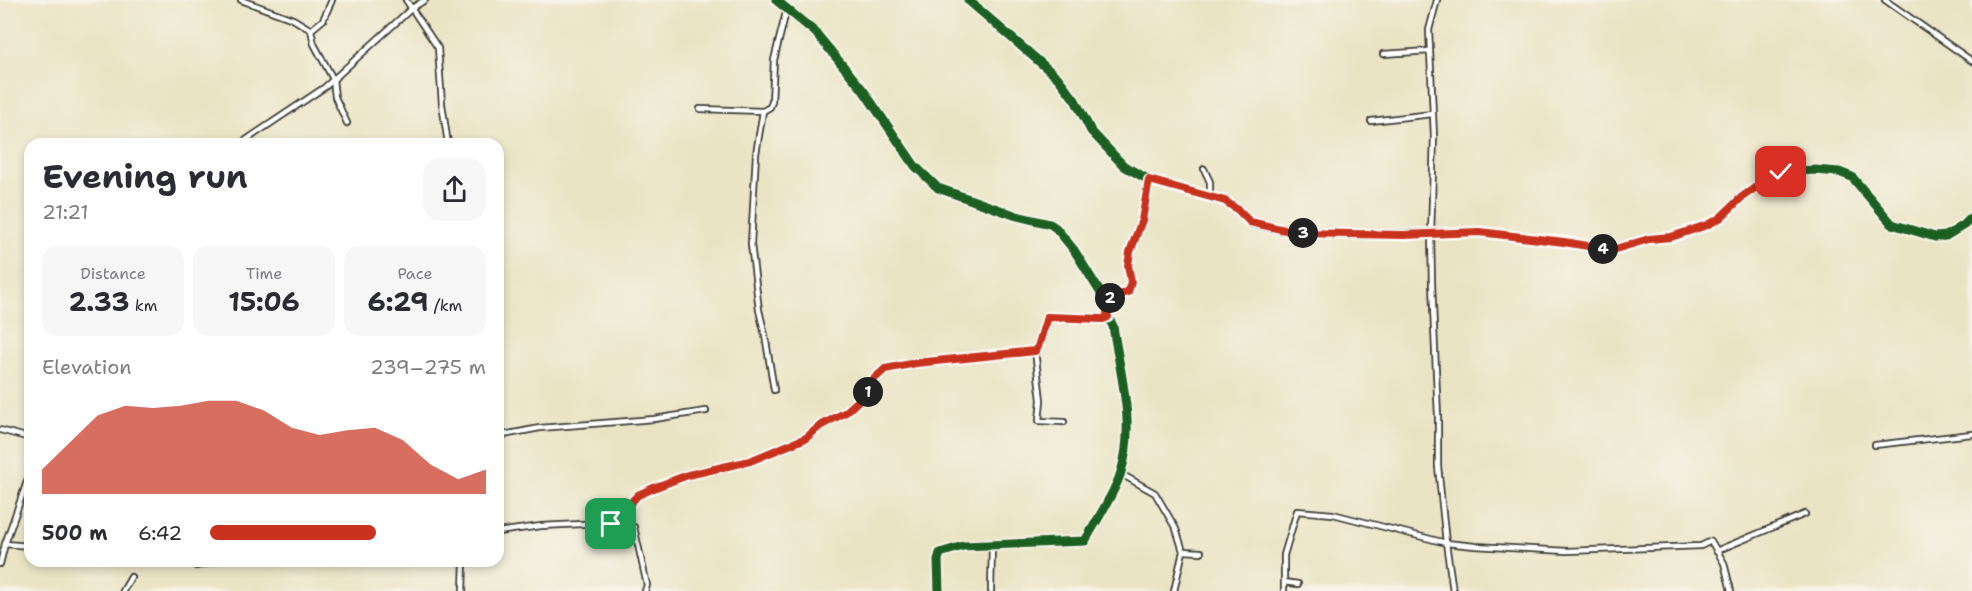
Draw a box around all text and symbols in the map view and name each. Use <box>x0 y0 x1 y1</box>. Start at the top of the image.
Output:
pin <box>1755 146 1806 197</box>
text: Evening run <box>42 154 248 199</box>
icon: check <box>1764 155 1797 188</box>
button: share <box>423 158 486 221</box>
text: 21:21 <box>42 199 89 225</box>
pin: 3 <box>1288 218 1318 248</box>
text: 3 <box>1297 222 1309 243</box>
pin: 4 <box>1588 234 1618 264</box>
text: 4 <box>1597 238 1609 259</box>
text: Distance <box>80 263 146 284</box>
text: Time <box>246 263 282 284</box>
text: Pace <box>397 263 433 284</box>
pin: 2 <box>1095 283 1125 313</box>
text: 2.33 <box>69 284 129 319</box>
text: 15:06 <box>228 284 300 319</box>
text: 6:29 <box>368 284 428 319</box>
text: 2 <box>1104 287 1116 308</box>
text: km <box>129 295 157 316</box>
text: /km <box>428 295 462 316</box>
text: Elevation <box>42 354 132 380</box>
text: 239–275 m <box>370 354 486 380</box>
pin: 1 <box>853 377 883 407</box>
text: 1 <box>864 381 872 402</box>
pin <box>585 498 636 549</box>
icon: arrive <box>594 507 627 540</box>
text: 500 m <box>42 520 108 546</box>
text: 6:42 <box>138 520 182 546</box>

